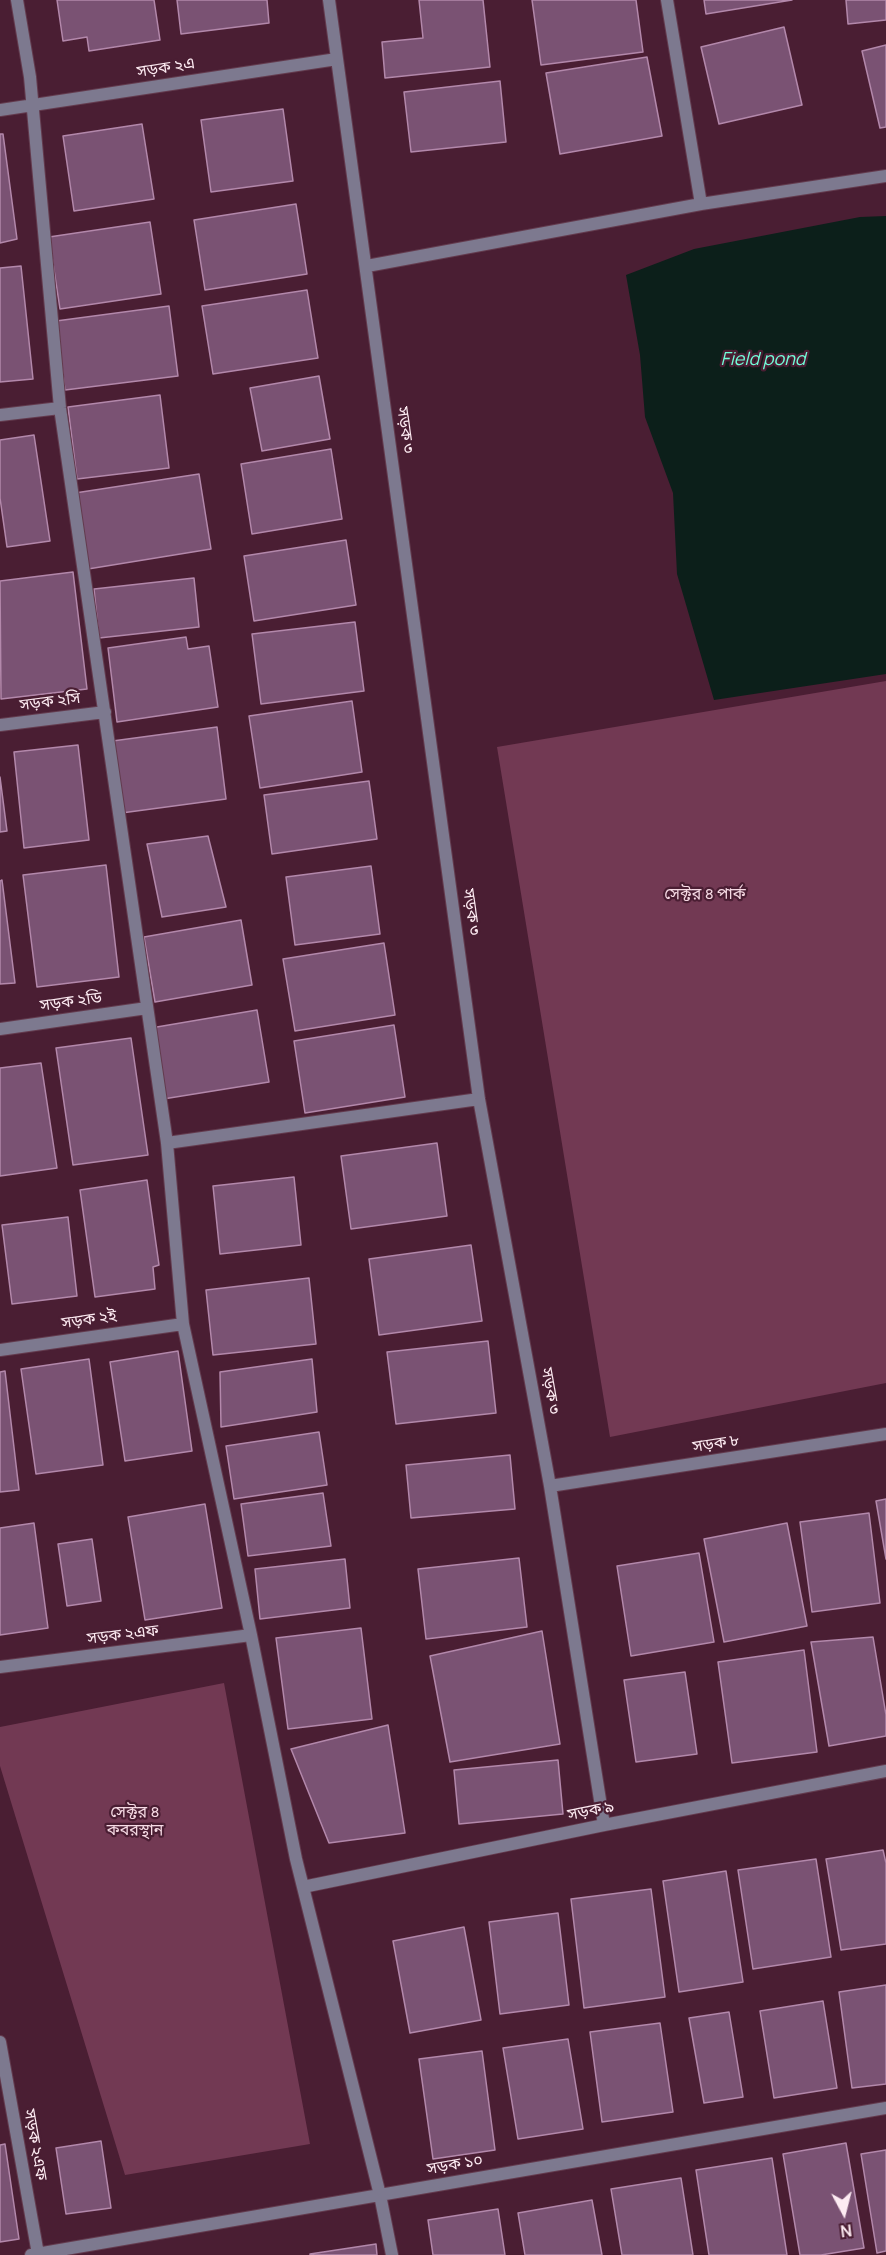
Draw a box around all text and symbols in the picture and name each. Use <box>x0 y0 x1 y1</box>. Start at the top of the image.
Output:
street label: সড়ক ২এ <box>136 54 196 82</box>
water label: Field pond <box>721 349 805 371</box>
street label: সড়ক ৩ <box>392 405 418 455</box>
street label: সড়ক ২সি <box>18 689 82 715</box>
park label: সেক্টর ৪ পার্ক <box>664 885 746 905</box>
street label: সড়ক ৩ <box>458 887 484 937</box>
street label: সড়ক ২ডি <box>39 988 103 1016</box>
street label: সড়ক ২ই <box>60 1307 118 1333</box>
street label: সড়ক ৩ <box>536 1366 564 1416</box>
street label: সড়ক ৮ <box>691 1431 741 1457</box>
street label: সড়ক ২এফ <box>86 1621 160 1649</box>
street label: সড়ক ৯ <box>566 1797 616 1825</box>
park label: সেক্টর ৪ কবরস্থান <box>107 1803 163 1841</box>
street label: সড়ক ২এফ <box>19 2108 51 2182</box>
street label: সড়ক ১০ <box>426 2151 484 2179</box>
north arrow <box>814 2183 874 2243</box>
text: N <box>839 2219 853 2242</box>

